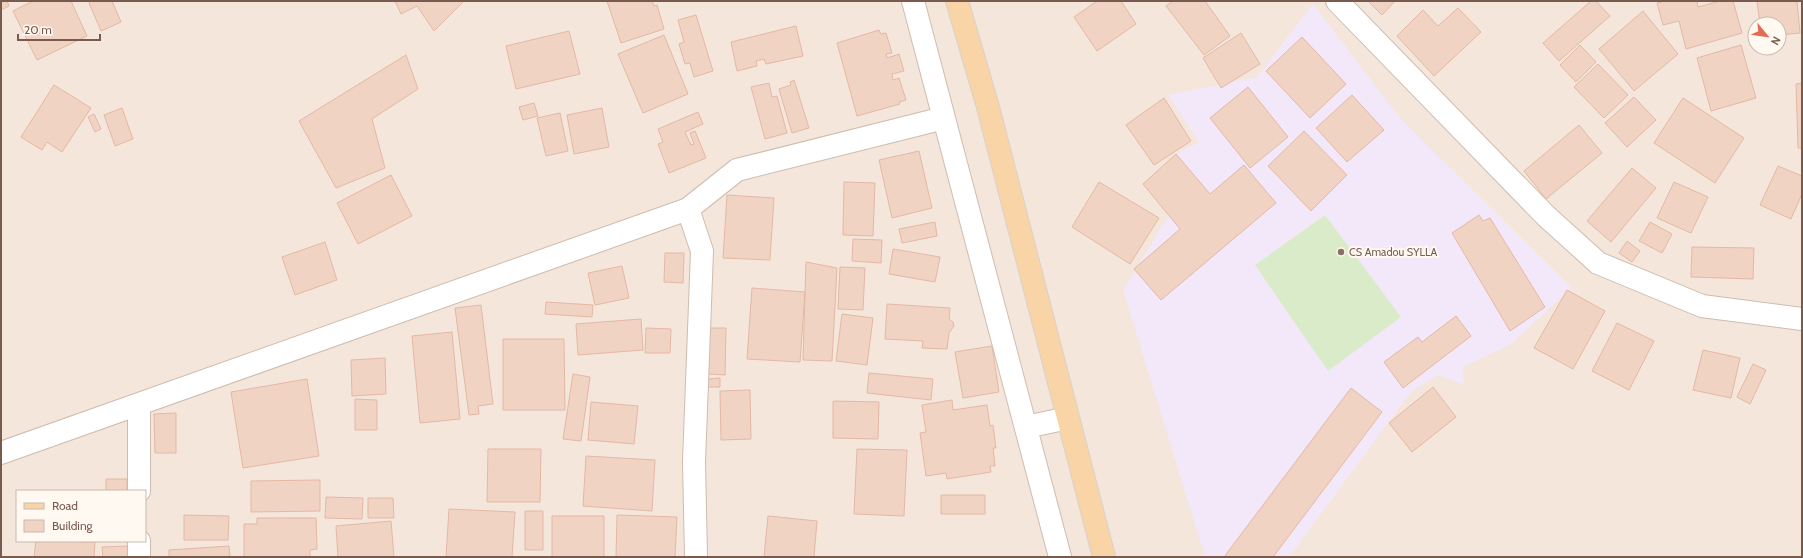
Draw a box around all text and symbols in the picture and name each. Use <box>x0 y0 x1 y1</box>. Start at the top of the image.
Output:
scale bar <box>18 16 100 42</box>
north arrow <box>1747 16 1787 56</box>
text: 20 m <box>24 22 52 37</box>
text: N <box>1768 34 1784 48</box>
place label: CS Amadou SYLLA <box>1349 245 1437 259</box>
marker: CS Amadou SYLLA <box>1336 247 1346 257</box>
legend <box>16 490 146 542</box>
text: Road <box>52 498 78 513</box>
text: Building <box>52 518 94 533</box>

